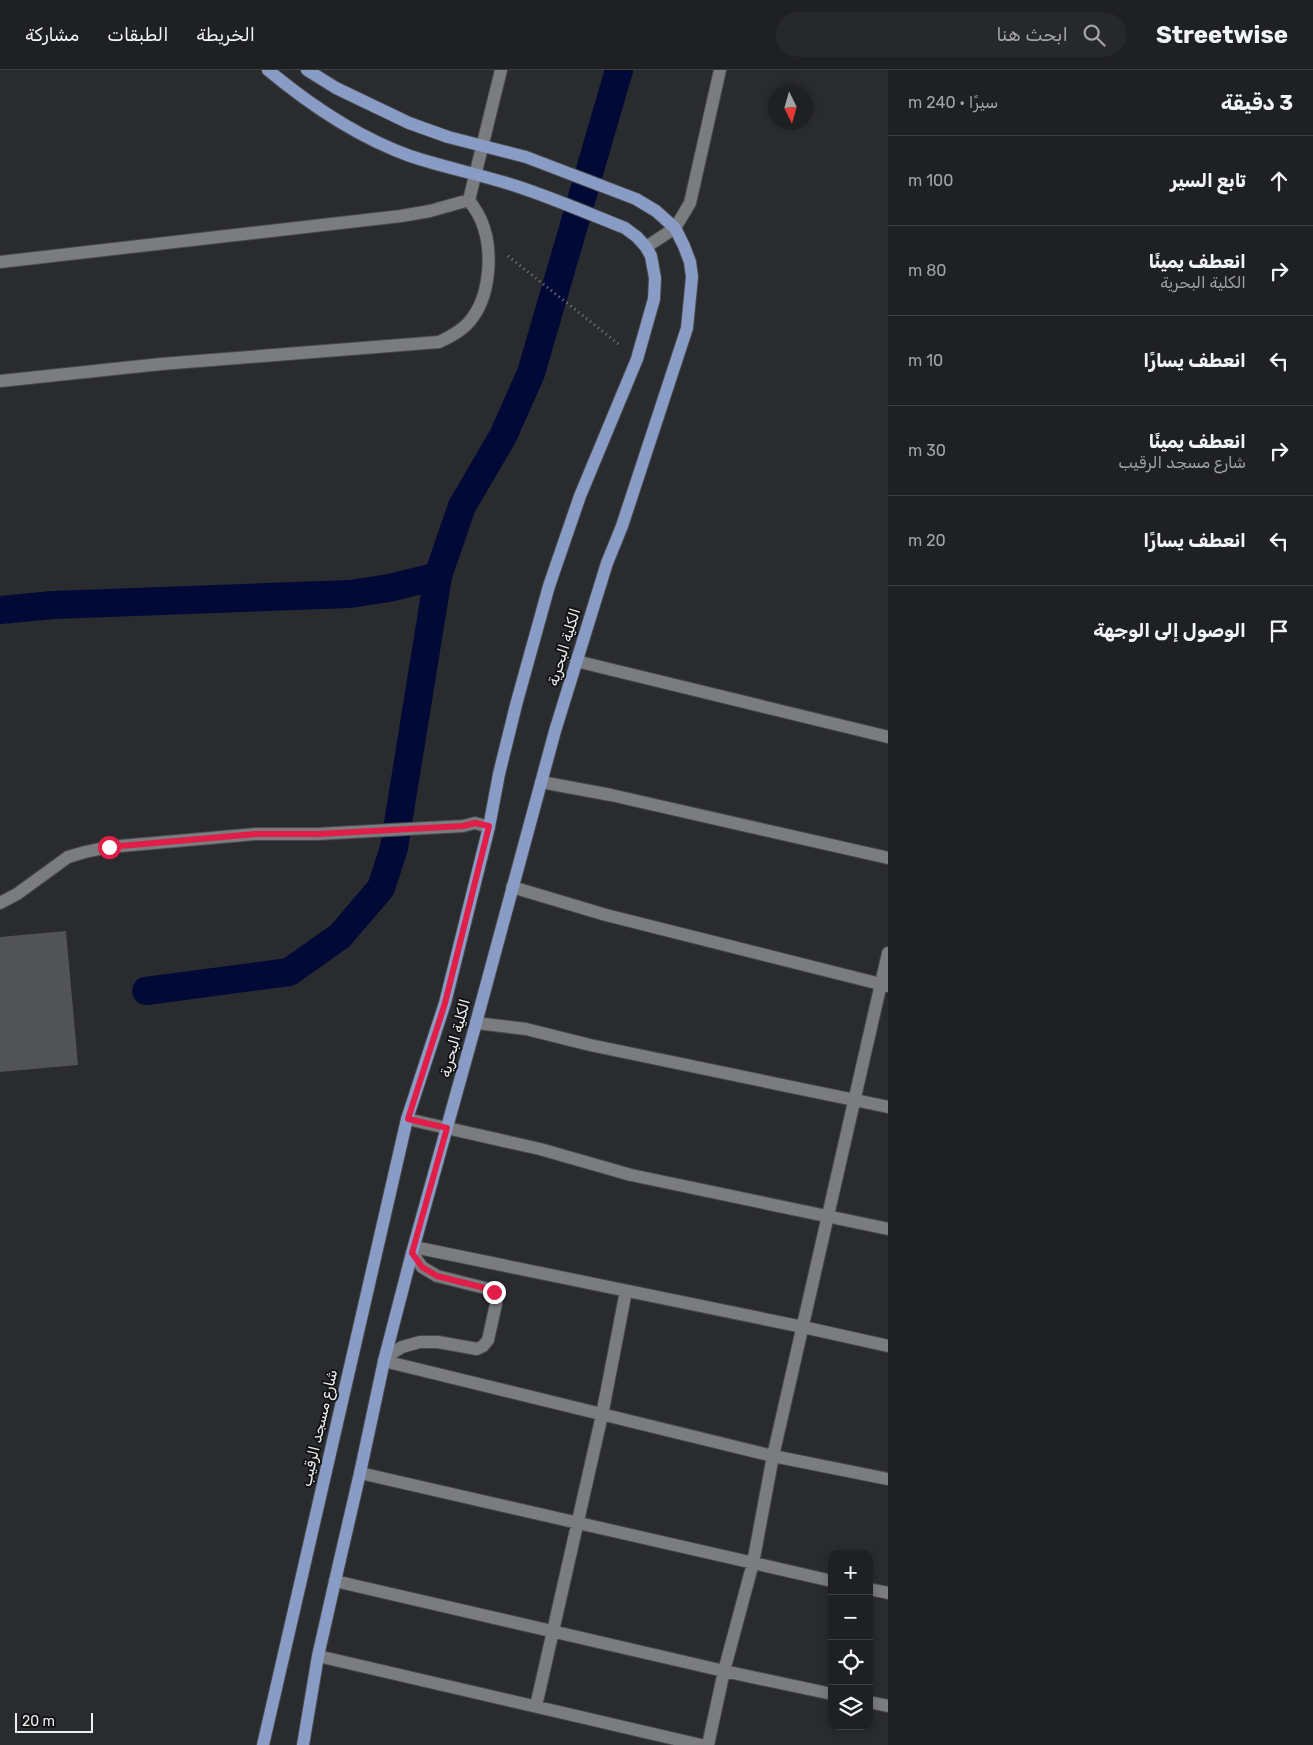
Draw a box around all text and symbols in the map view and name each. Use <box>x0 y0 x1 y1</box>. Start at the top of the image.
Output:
search box <box>776 12 1126 57</box>
icon: search <box>1080 21 1108 49</box>
text: Streetwise <box>1156 21 1288 49</box>
text: ابحث هنا <box>996 23 1068 46</box>
text: مشاركة <box>25 24 79 46</box>
text: الطبقات <box>107 24 168 46</box>
text: الخريطة <box>196 24 255 46</box>
north arrow <box>768 85 813 130</box>
text: 3 دقيقة <box>1221 90 1293 115</box>
text: سيرًا · 240 m <box>908 93 998 112</box>
icon: ahead <box>1265 167 1293 195</box>
text: تابع السير <box>1170 169 1246 192</box>
text: 100 m <box>908 171 953 190</box>
text: انعطف يمينًا <box>1149 250 1246 273</box>
icon: right <box>1265 257 1293 285</box>
text: 80 m <box>908 261 947 280</box>
text: الكلية البحرية <box>1160 273 1246 292</box>
icon: left <box>1265 347 1293 375</box>
text: انعطف يسارًا <box>1143 349 1246 372</box>
text: 10 m <box>908 351 943 370</box>
text: انعطف يمينًا <box>1149 430 1246 453</box>
icon: right <box>1265 437 1293 465</box>
text: 30 m <box>908 441 946 460</box>
text: شارع مسجد الرقيب <box>1118 453 1246 472</box>
icon: left <box>1265 527 1293 555</box>
text: انعطف يسارًا <box>1143 529 1246 552</box>
text: 20 m <box>908 531 946 550</box>
street label: الكلية البحرية <box>544 606 584 688</box>
icon: arrive <box>1265 617 1293 645</box>
text: الوصول إلى الوجهة <box>1093 619 1246 642</box>
route start <box>98 836 121 859</box>
street label: الكلية البحرية <box>436 997 474 1079</box>
route end <box>483 1281 506 1304</box>
street label: شارع مسجد الرقيب <box>297 1368 343 1489</box>
map controls <box>828 1550 873 1730</box>
button: + <box>828 1550 873 1595</box>
button: − <box>828 1595 873 1640</box>
button: locate <box>828 1640 873 1685</box>
button: layers <box>828 1685 873 1730</box>
scale bar <box>15 1710 92 1733</box>
text: 20 m <box>22 1713 55 1730</box>

